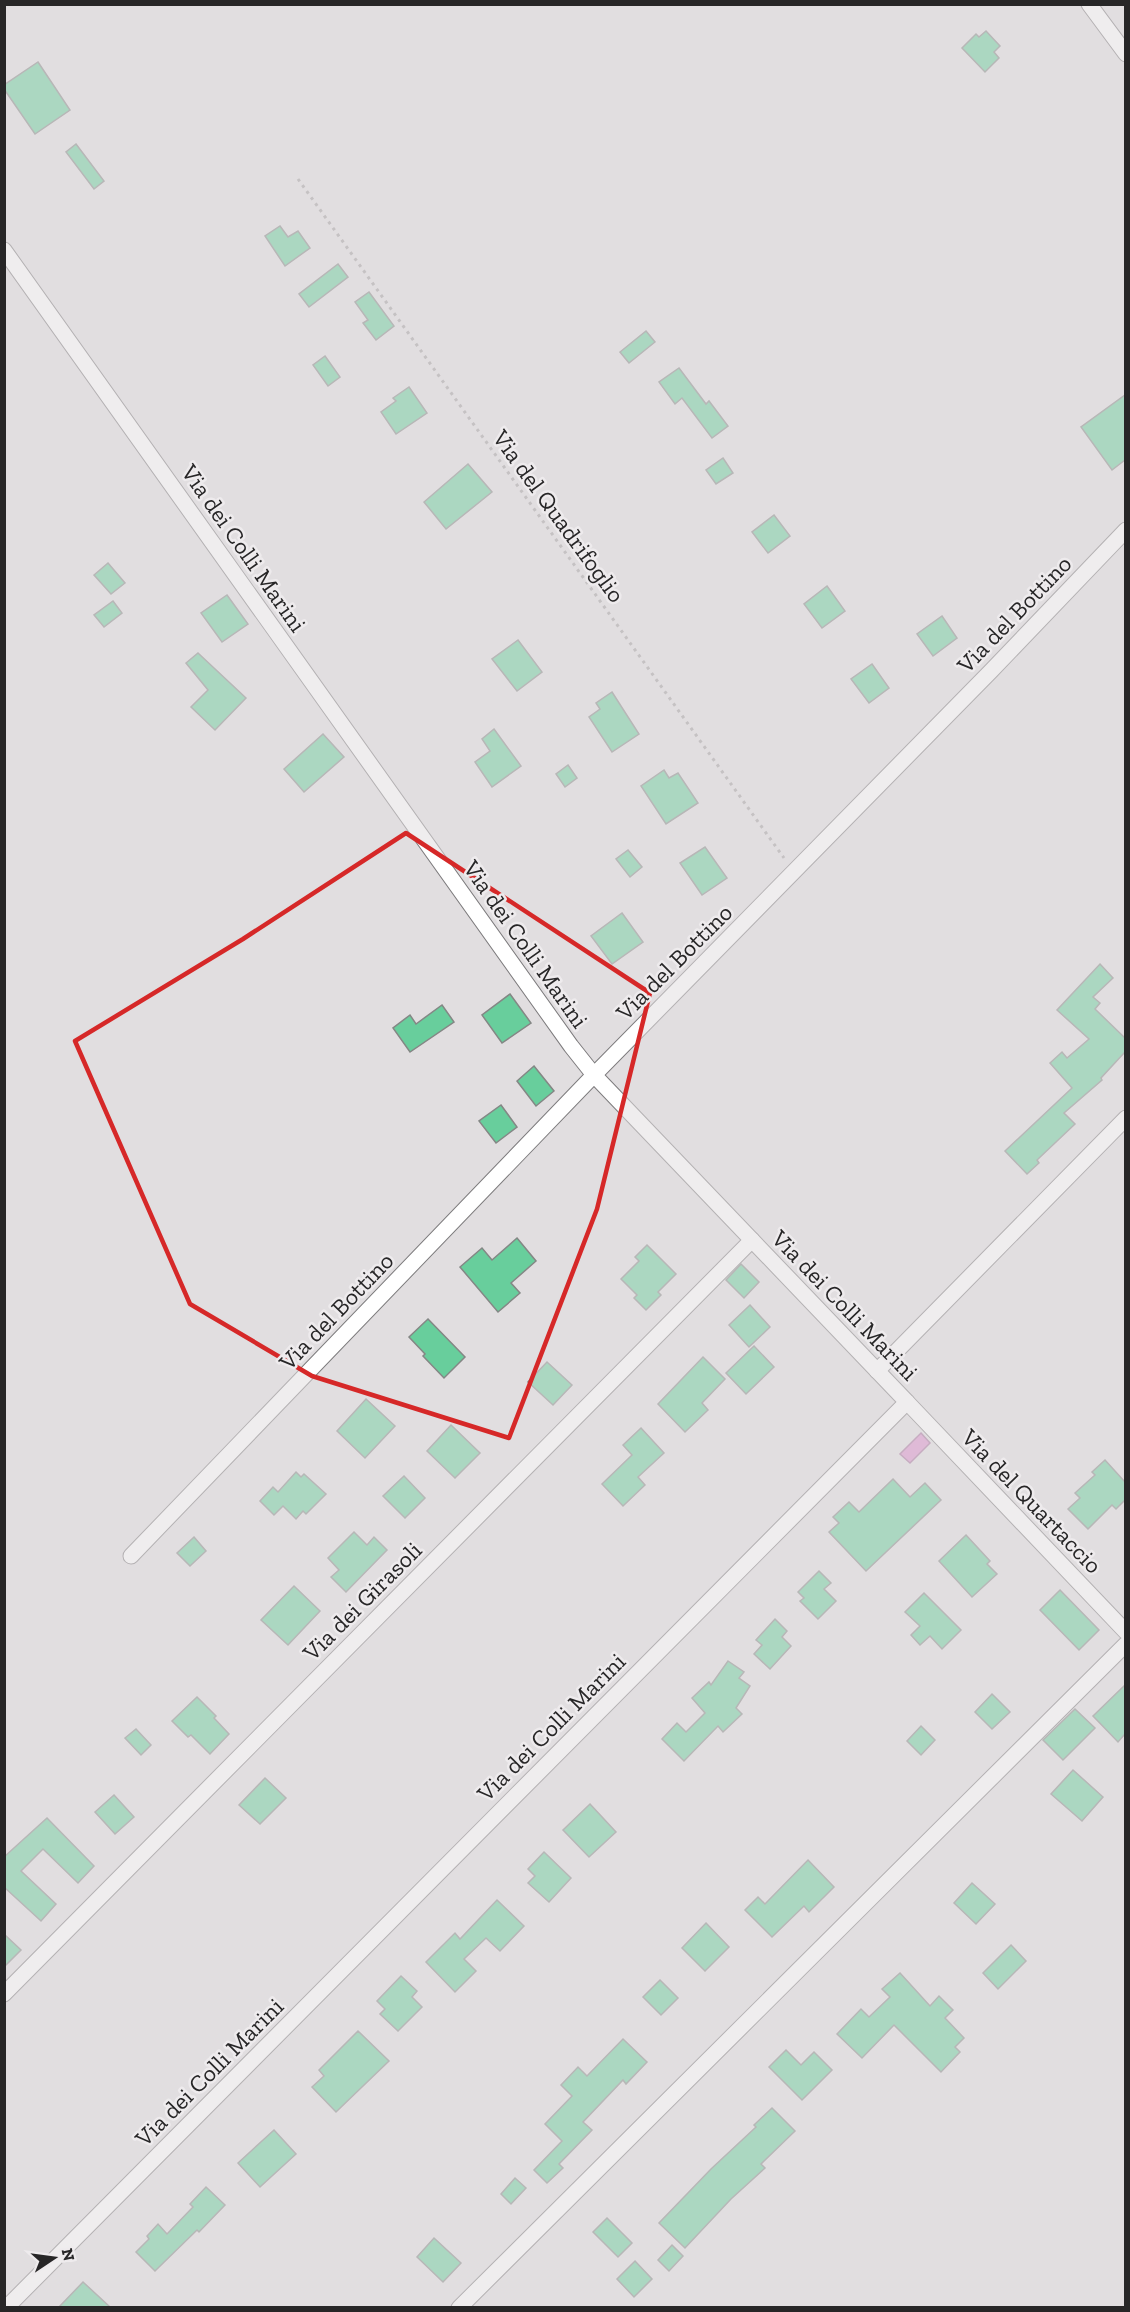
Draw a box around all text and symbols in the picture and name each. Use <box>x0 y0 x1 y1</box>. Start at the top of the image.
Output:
street label: Via del Quadrifoglio <box>486 423 631 608</box>
street label: Via dei Colli Marini <box>175 458 313 638</box>
street label: Via del Bottino <box>950 549 1077 680</box>
street label: Via dei Colli Marini <box>457 854 595 1034</box>
street label: Via del Bottino <box>609 898 738 1027</box>
street label: Via dei Colli Marini <box>765 1223 924 1386</box>
street label: Via del Bottino <box>272 1246 399 1377</box>
street label: Via del Quartaccio <box>955 1422 1108 1579</box>
street label: Via dei Girasoli <box>296 1535 428 1667</box>
street label: Via dei Colli Marini <box>470 1647 631 1808</box>
street label: Via dei Colli Marini <box>128 1992 289 2153</box>
north arrow <box>24 2228 84 2288</box>
text: N <box>58 2247 79 2263</box>

